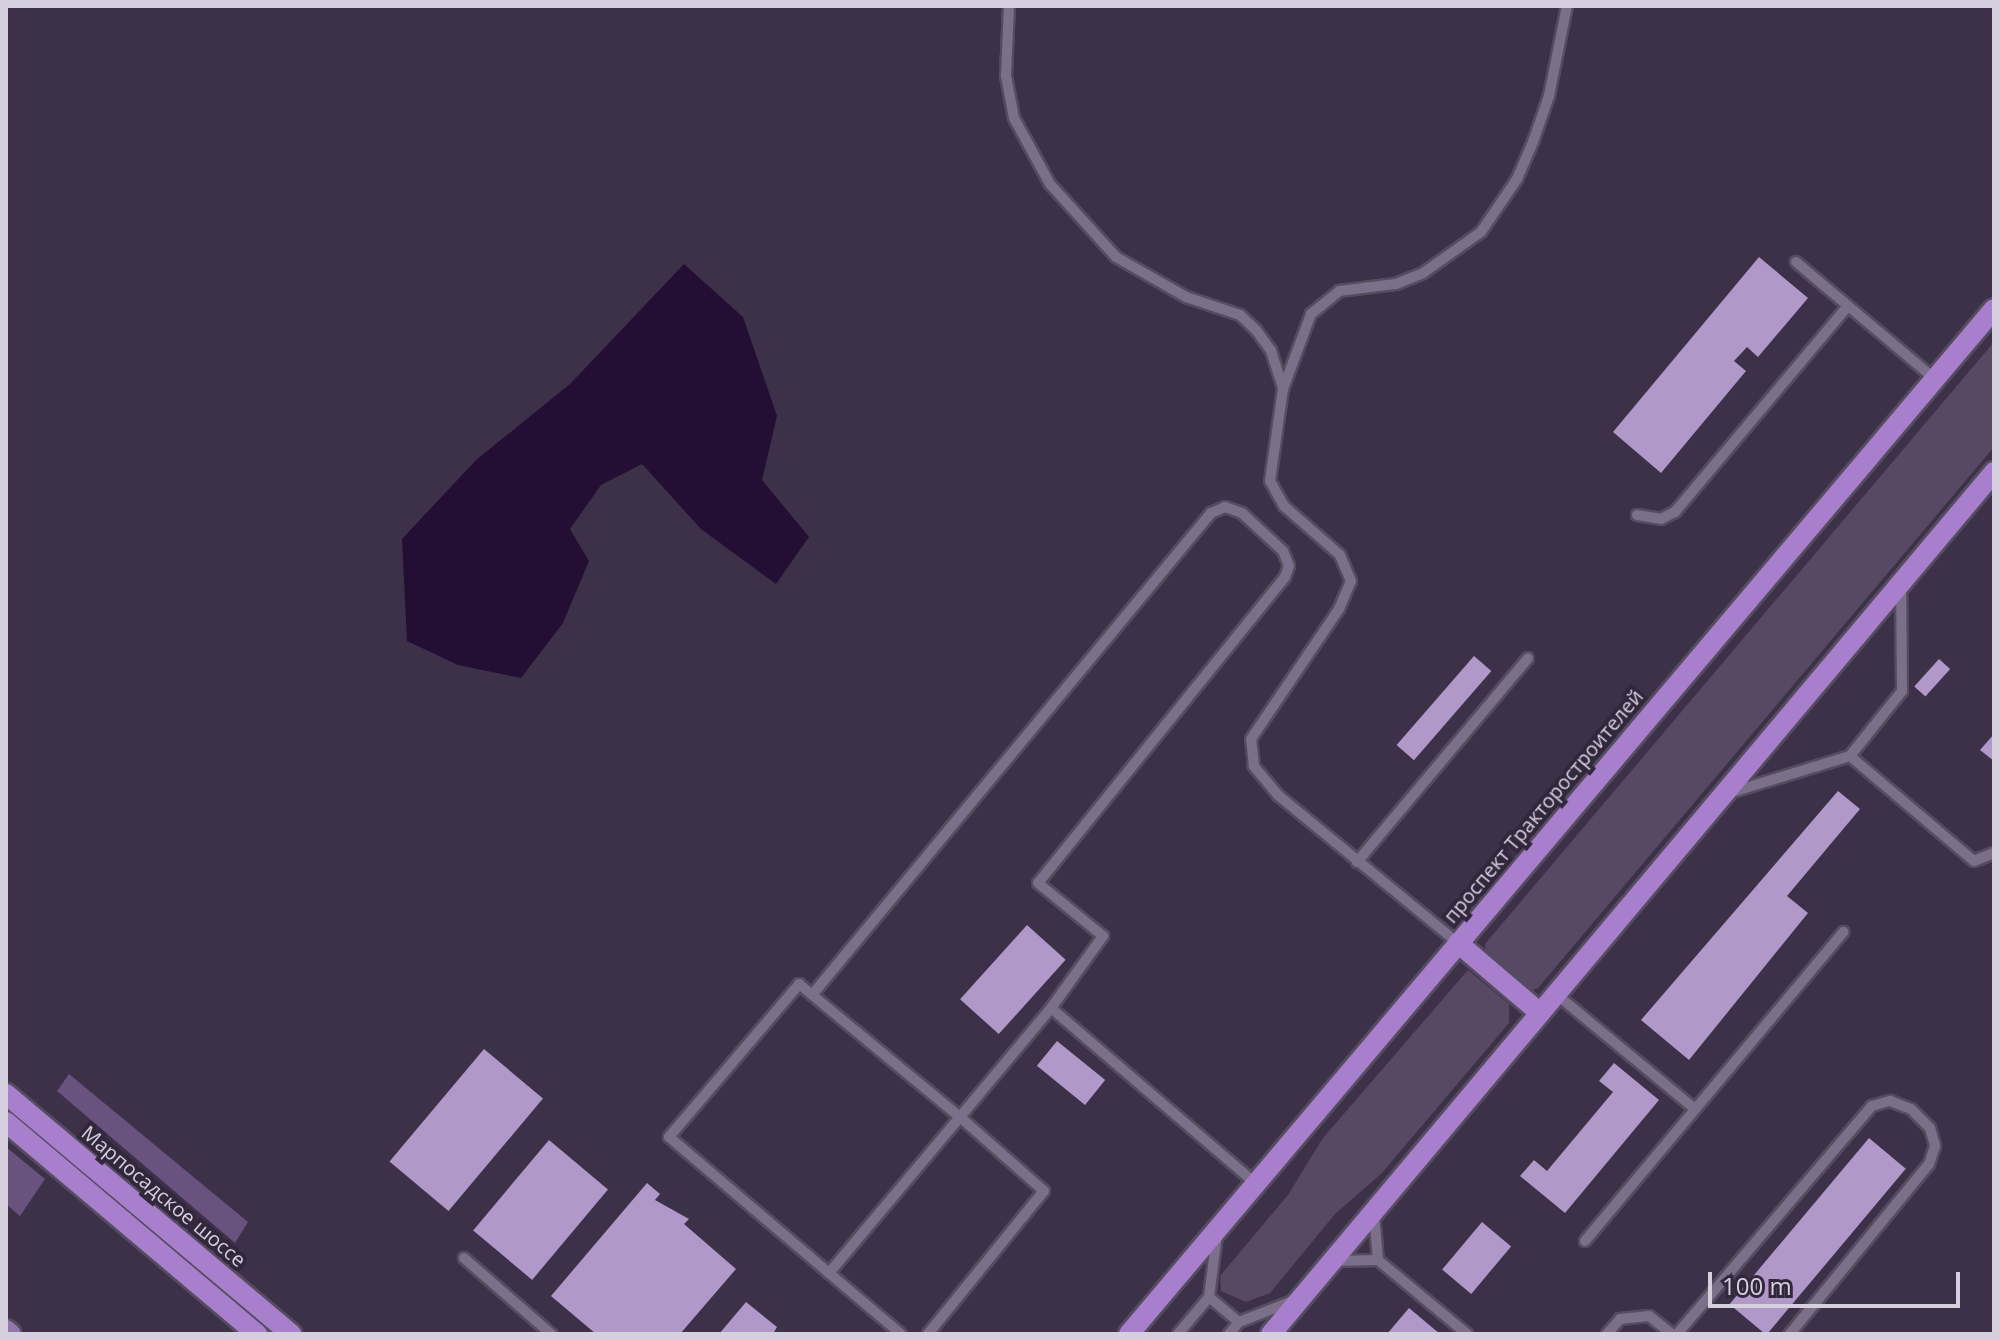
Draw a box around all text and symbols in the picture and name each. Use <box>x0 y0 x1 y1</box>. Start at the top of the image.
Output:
street label: проспект Тракторостроителей <box>1438 684 1648 928</box>
street label: Марпосадское шоссе <box>77 1120 251 1272</box>
scale bar <box>1712 1256 1964 1306</box>
text: 100 m <box>1722 1269 1792 1302</box>

